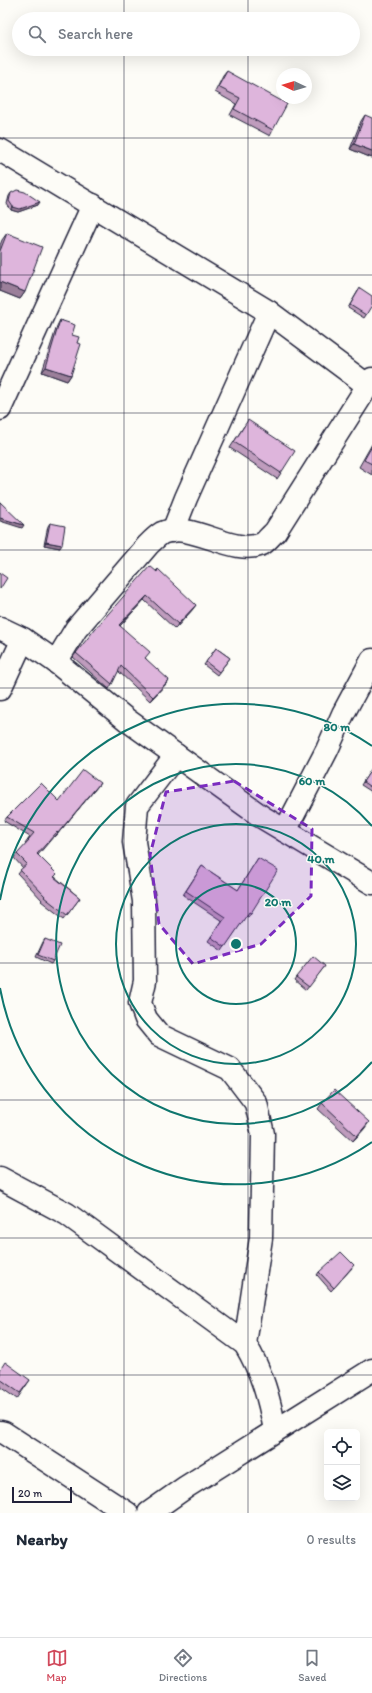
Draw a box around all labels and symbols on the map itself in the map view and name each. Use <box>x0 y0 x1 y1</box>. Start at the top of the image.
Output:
north arrow <box>276 68 312 104</box>
text: 80 m <box>324 720 351 734</box>
text: 60 m <box>299 774 326 788</box>
text: 40 m <box>307 852 336 866</box>
text: 20 m <box>265 895 292 909</box>
centre of rings <box>229 937 243 951</box>
scale bar <box>12 1485 72 1504</box>

